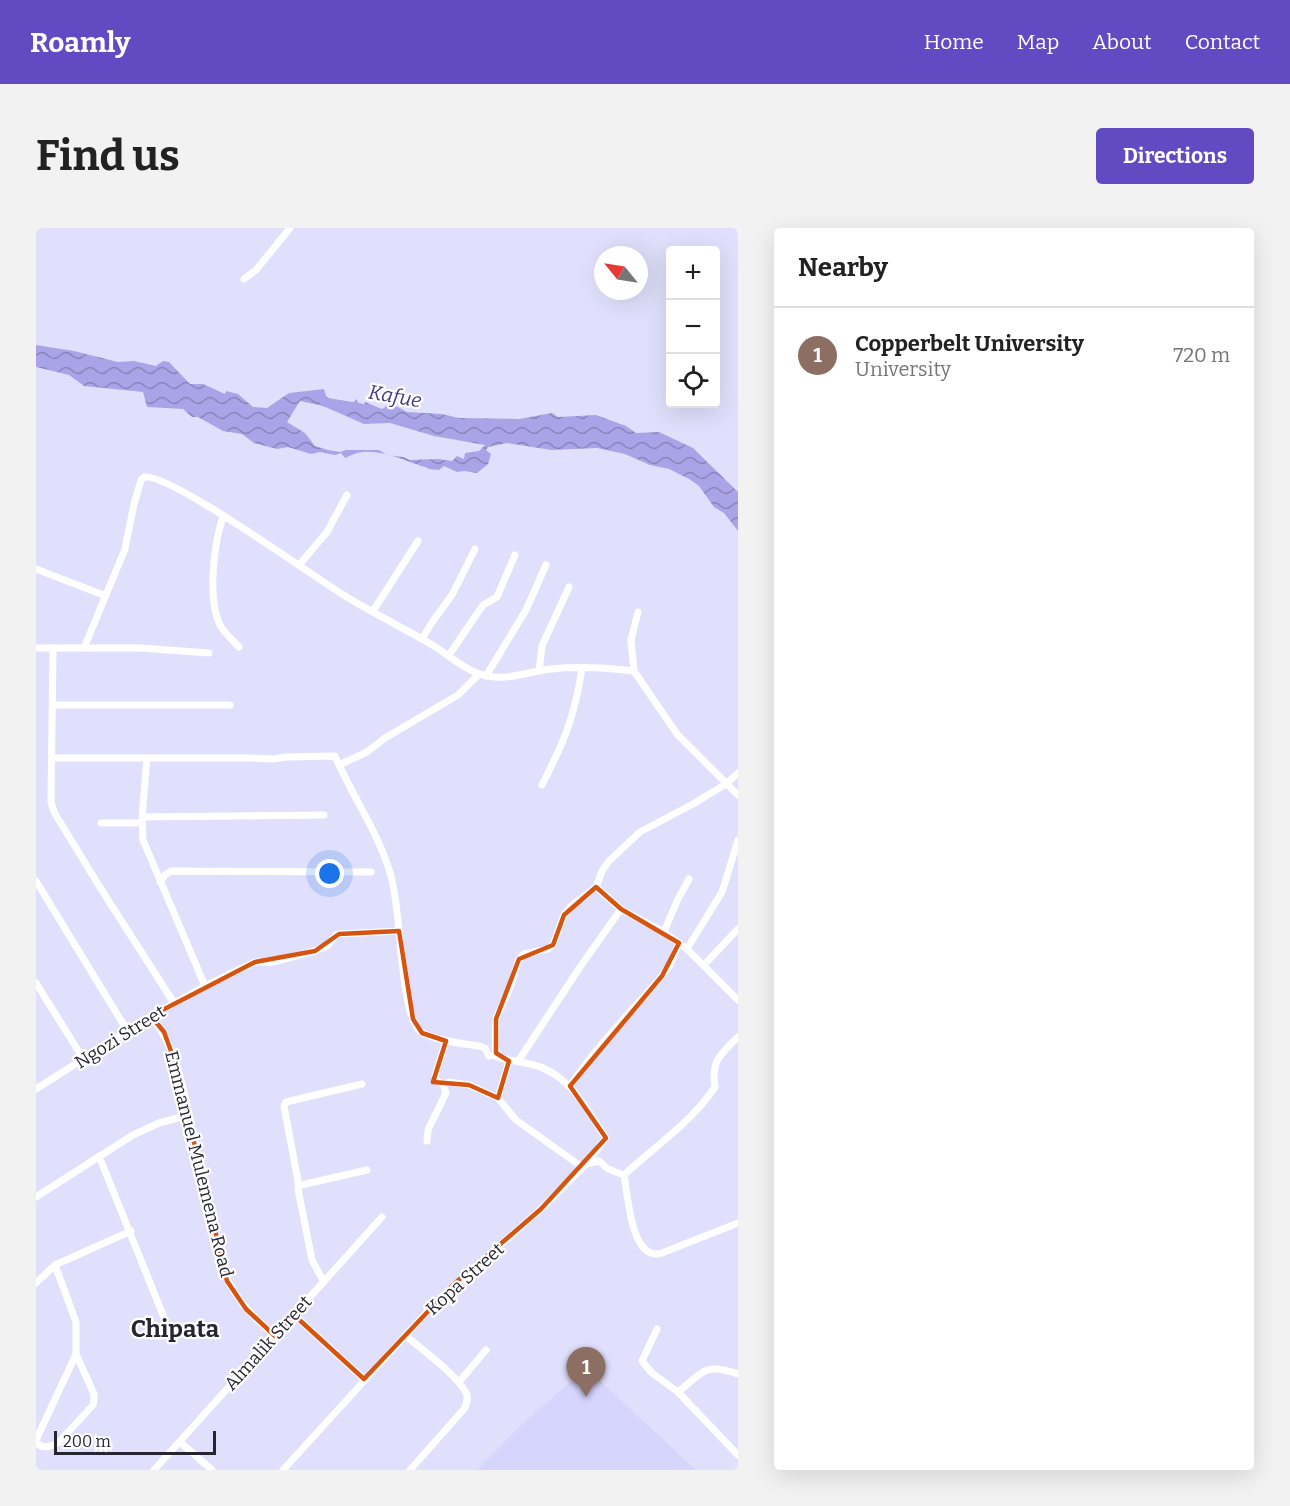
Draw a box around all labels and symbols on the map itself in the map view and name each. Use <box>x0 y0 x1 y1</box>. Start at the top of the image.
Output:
north arrow <box>594 246 648 300</box>
water label: Kafue <box>366 380 423 413</box>
your location <box>315 859 344 888</box>
street label: Ngozi Street <box>71 1000 170 1074</box>
street label: Emmanuel Mulemena Road <box>160 1048 238 1280</box>
street label: Kopa Street <box>421 1238 509 1320</box>
street label: Almalik Street <box>220 1291 317 1395</box>
district label: Chipata <box>131 1315 220 1343</box>
pin: 1 <box>566 1348 606 1397</box>
scale bar <box>54 1428 216 1456</box>

